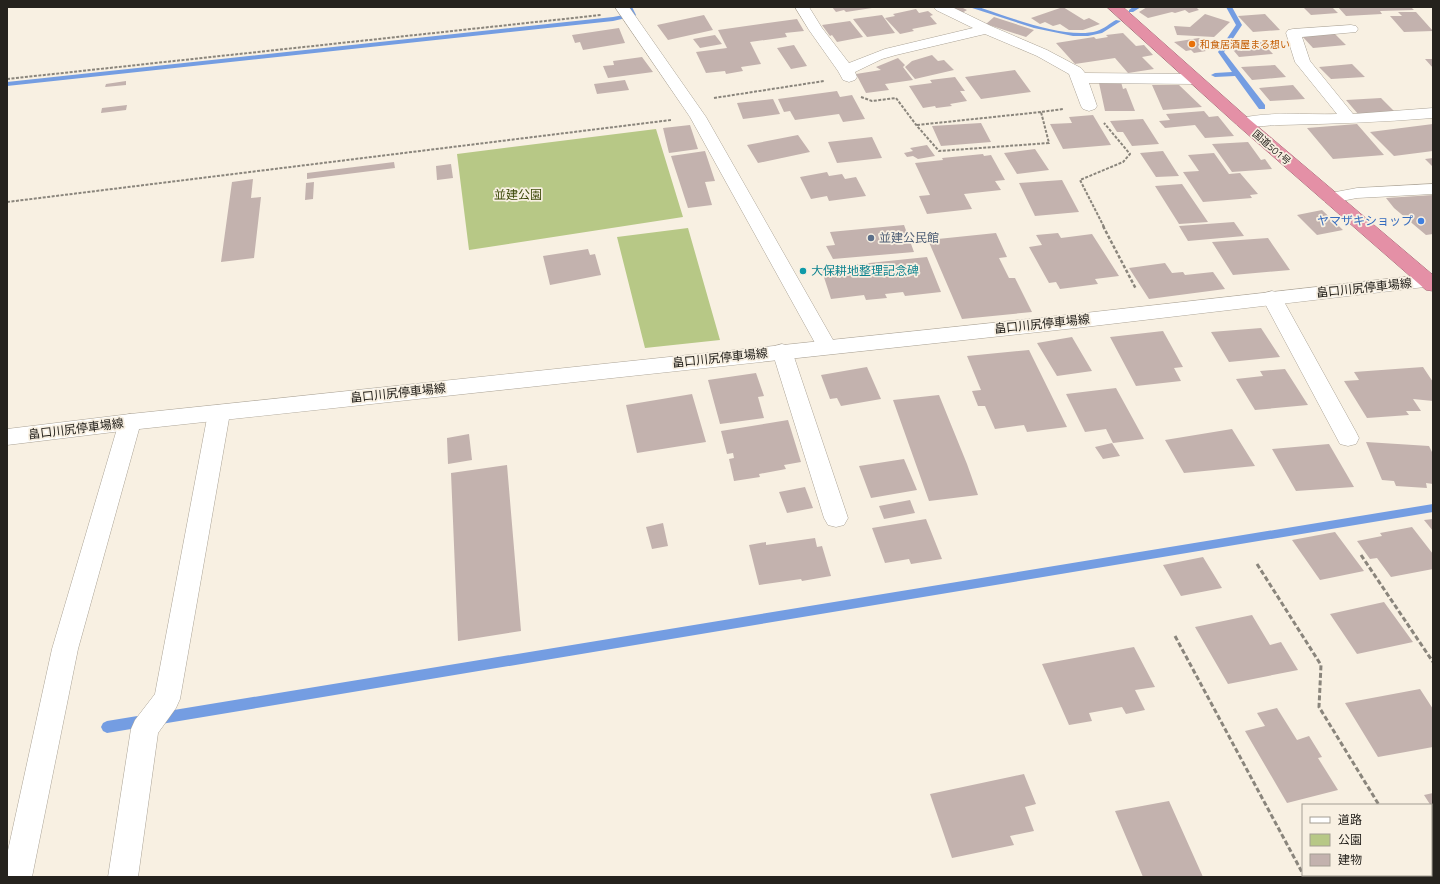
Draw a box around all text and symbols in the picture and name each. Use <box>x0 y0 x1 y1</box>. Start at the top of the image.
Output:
place label: 和食居酒屋まる想い <box>1200 37 1290 52</box>
marker: 和食居酒屋まる想い <box>1187 39 1197 49</box>
street label: 国道501号 <box>1249 126 1294 168</box>
park label: 並建公園 <box>494 185 542 204</box>
place label: ヤマザキショップ <box>1317 211 1413 230</box>
marker: ヤマザキショップ <box>1416 216 1426 226</box>
place label: 並建公民館 <box>879 228 939 247</box>
marker: 並建公民館 <box>866 233 876 243</box>
place label: 大保耕地整理記念碑 <box>811 261 919 280</box>
marker: 大保耕地整理記念碑 <box>798 266 808 276</box>
street label: 畠口川尻停車場線 <box>1315 273 1413 302</box>
street label: 畠口川尻停車場線 <box>993 309 1091 338</box>
street label: 畠口川尻停車場線 <box>671 343 769 372</box>
street label: 畠口川尻停車場線 <box>349 378 447 407</box>
street label: 畠口川尻停車場線 <box>27 413 125 444</box>
legend <box>1302 804 1432 876</box>
text: 道路 <box>1338 810 1362 829</box>
text: 公園 <box>1338 830 1362 849</box>
text: 建物 <box>1338 850 1362 869</box>

